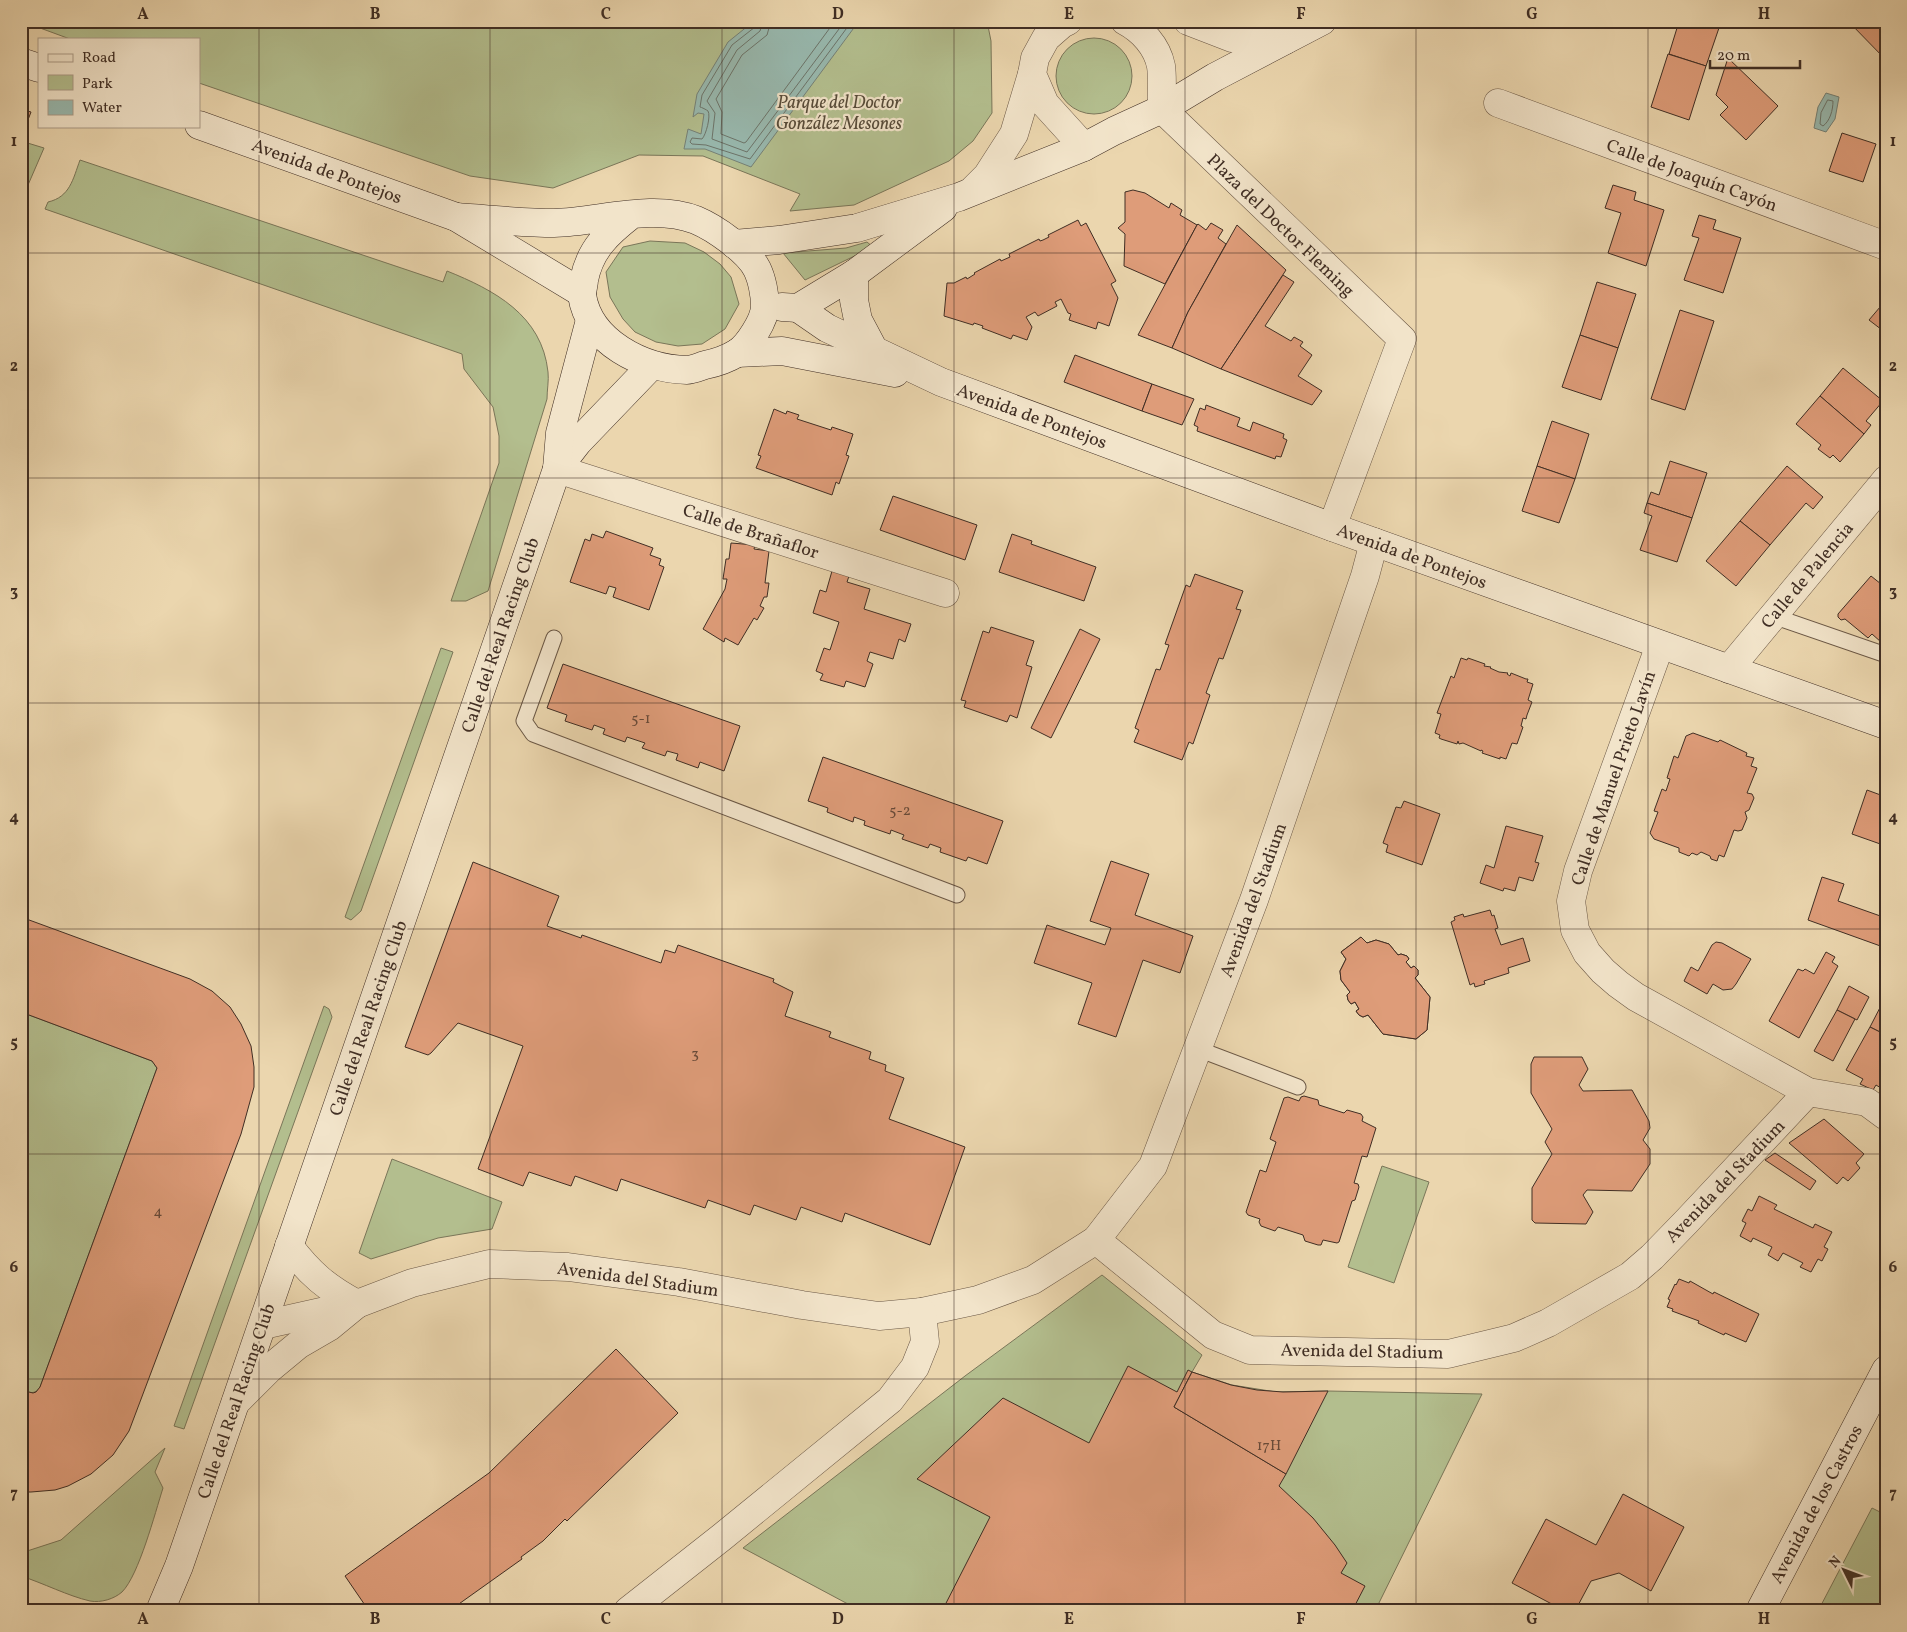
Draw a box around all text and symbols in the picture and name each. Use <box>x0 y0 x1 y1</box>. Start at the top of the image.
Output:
text: A <box>137 4 149 26</box>
text: B <box>370 4 381 26</box>
text: C <box>601 4 611 26</box>
text: D <box>832 4 844 26</box>
text: E <box>1064 4 1074 26</box>
text: F <box>1296 4 1306 26</box>
text: G <box>1526 4 1538 26</box>
text: H <box>1758 4 1770 26</box>
legend <box>38 38 200 128</box>
scale bar <box>1710 38 1800 70</box>
text: 20 m <box>1717 46 1750 67</box>
text: Road <box>82 48 116 69</box>
text: Park <box>82 74 113 95</box>
park label: Parque del Doctor González Mesones <box>776 91 903 137</box>
text: Water <box>82 98 122 119</box>
text: 1 <box>11 131 17 153</box>
text: 1 <box>1890 131 1896 153</box>
street label: Avenida de Pontejos <box>248 134 405 211</box>
street label: Calle de Joaquín Cayón <box>1603 134 1781 219</box>
street label: Plaza del Doctor Fleming <box>1200 149 1359 303</box>
text: 2 <box>10 356 18 378</box>
text: 2 <box>1889 356 1897 378</box>
street label: Avenida de Pontejos <box>953 379 1110 456</box>
street label: Calle de Brañaflor <box>679 499 822 566</box>
street label: Calle de Palencia <box>1756 517 1860 635</box>
street label: Avenida de Pontejos <box>1333 519 1490 596</box>
street label: Calle del Real Racing Club <box>456 534 547 737</box>
text: 3 <box>10 581 18 603</box>
text: 3 <box>1889 581 1897 603</box>
street label: Calle de Manuel Prieto Lavín <box>1566 668 1663 889</box>
house number: 5-1 <box>631 709 651 730</box>
house number: 5-2 <box>889 801 911 822</box>
text: 4 <box>9 807 19 829</box>
text: 4 <box>1888 807 1898 829</box>
street label: Avenida del Stadium <box>1215 820 1294 981</box>
street label: Calle del Real Racing Club <box>324 917 415 1120</box>
text: 5 <box>10 1032 18 1054</box>
text: 5 <box>1889 1032 1897 1054</box>
house number: 3 <box>691 1044 699 1065</box>
street label: Avenida del Stadium <box>1661 1115 1792 1249</box>
house number: 4 <box>154 1202 163 1223</box>
text: 6 <box>10 1257 19 1279</box>
street label: Avenida del Stadium <box>555 1257 720 1304</box>
text: 6 <box>1889 1257 1898 1279</box>
street label: Calle del Real Racing Club <box>192 1300 283 1503</box>
street label: Avenida del Stadium <box>1280 1339 1444 1366</box>
street label: Avenida de los Castros <box>1765 1421 1870 1588</box>
house number: 17H <box>1257 1436 1281 1457</box>
text: 7 <box>10 1483 18 1505</box>
text: 7 <box>1889 1483 1897 1505</box>
north arrow <box>1820 1544 1870 1594</box>
text: N <box>1825 1552 1846 1572</box>
text: A <box>137 1609 149 1631</box>
text: B <box>370 1609 381 1631</box>
text: C <box>601 1609 611 1631</box>
text: D <box>832 1609 844 1631</box>
text: E <box>1064 1609 1074 1631</box>
text: F <box>1296 1609 1306 1631</box>
text: G <box>1526 1609 1538 1631</box>
text: H <box>1758 1609 1770 1631</box>

